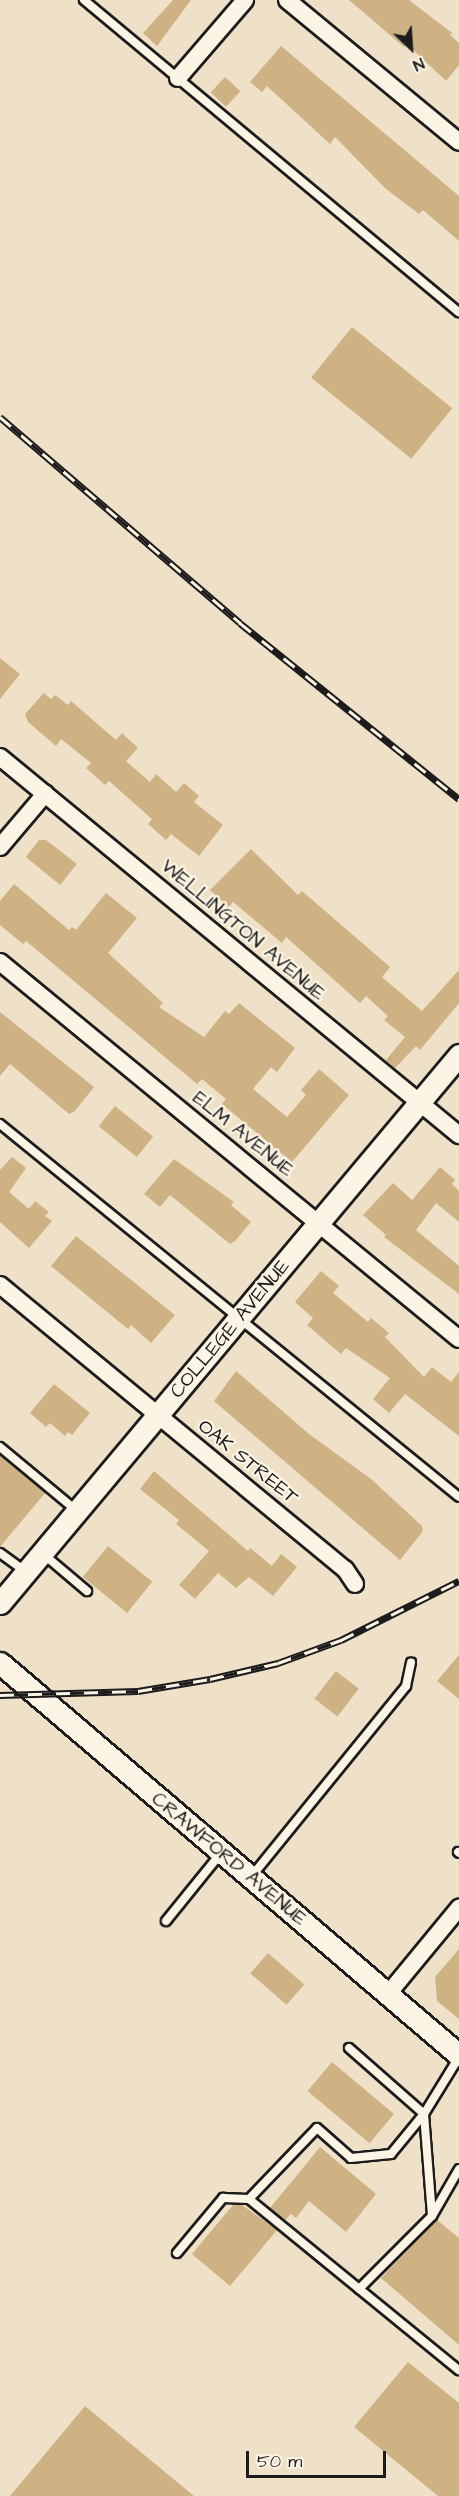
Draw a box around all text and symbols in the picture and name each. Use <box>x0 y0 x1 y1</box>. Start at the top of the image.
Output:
north arrow <box>381 18 441 78</box>
text: N <box>409 52 428 76</box>
street label: WELLINGTON AVENUE <box>156 854 330 1006</box>
street label: ELM AVENUE <box>188 1086 298 1182</box>
street label: COLLEGE AVENUE <box>165 1255 295 1403</box>
street label: OAK STREET <box>193 1414 303 1510</box>
street label: CRAWFORD AVENUE <box>146 1787 312 1931</box>
scale bar <box>249 2439 388 2477</box>
text: 50 m <box>257 2449 302 2474</box>

